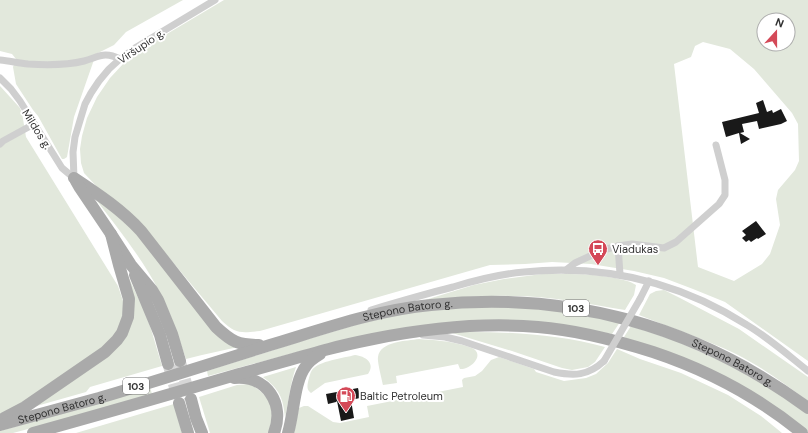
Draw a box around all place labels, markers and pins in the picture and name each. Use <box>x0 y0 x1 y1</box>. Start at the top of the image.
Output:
bus stop icon: Viadukas <box>587 238 609 266</box>
place label: Viadukas <box>612 242 658 256</box>
fuel station icon: Baltic Petroleum <box>335 385 357 413</box>
place label: Baltic Petroleum <box>360 389 443 403</box>

